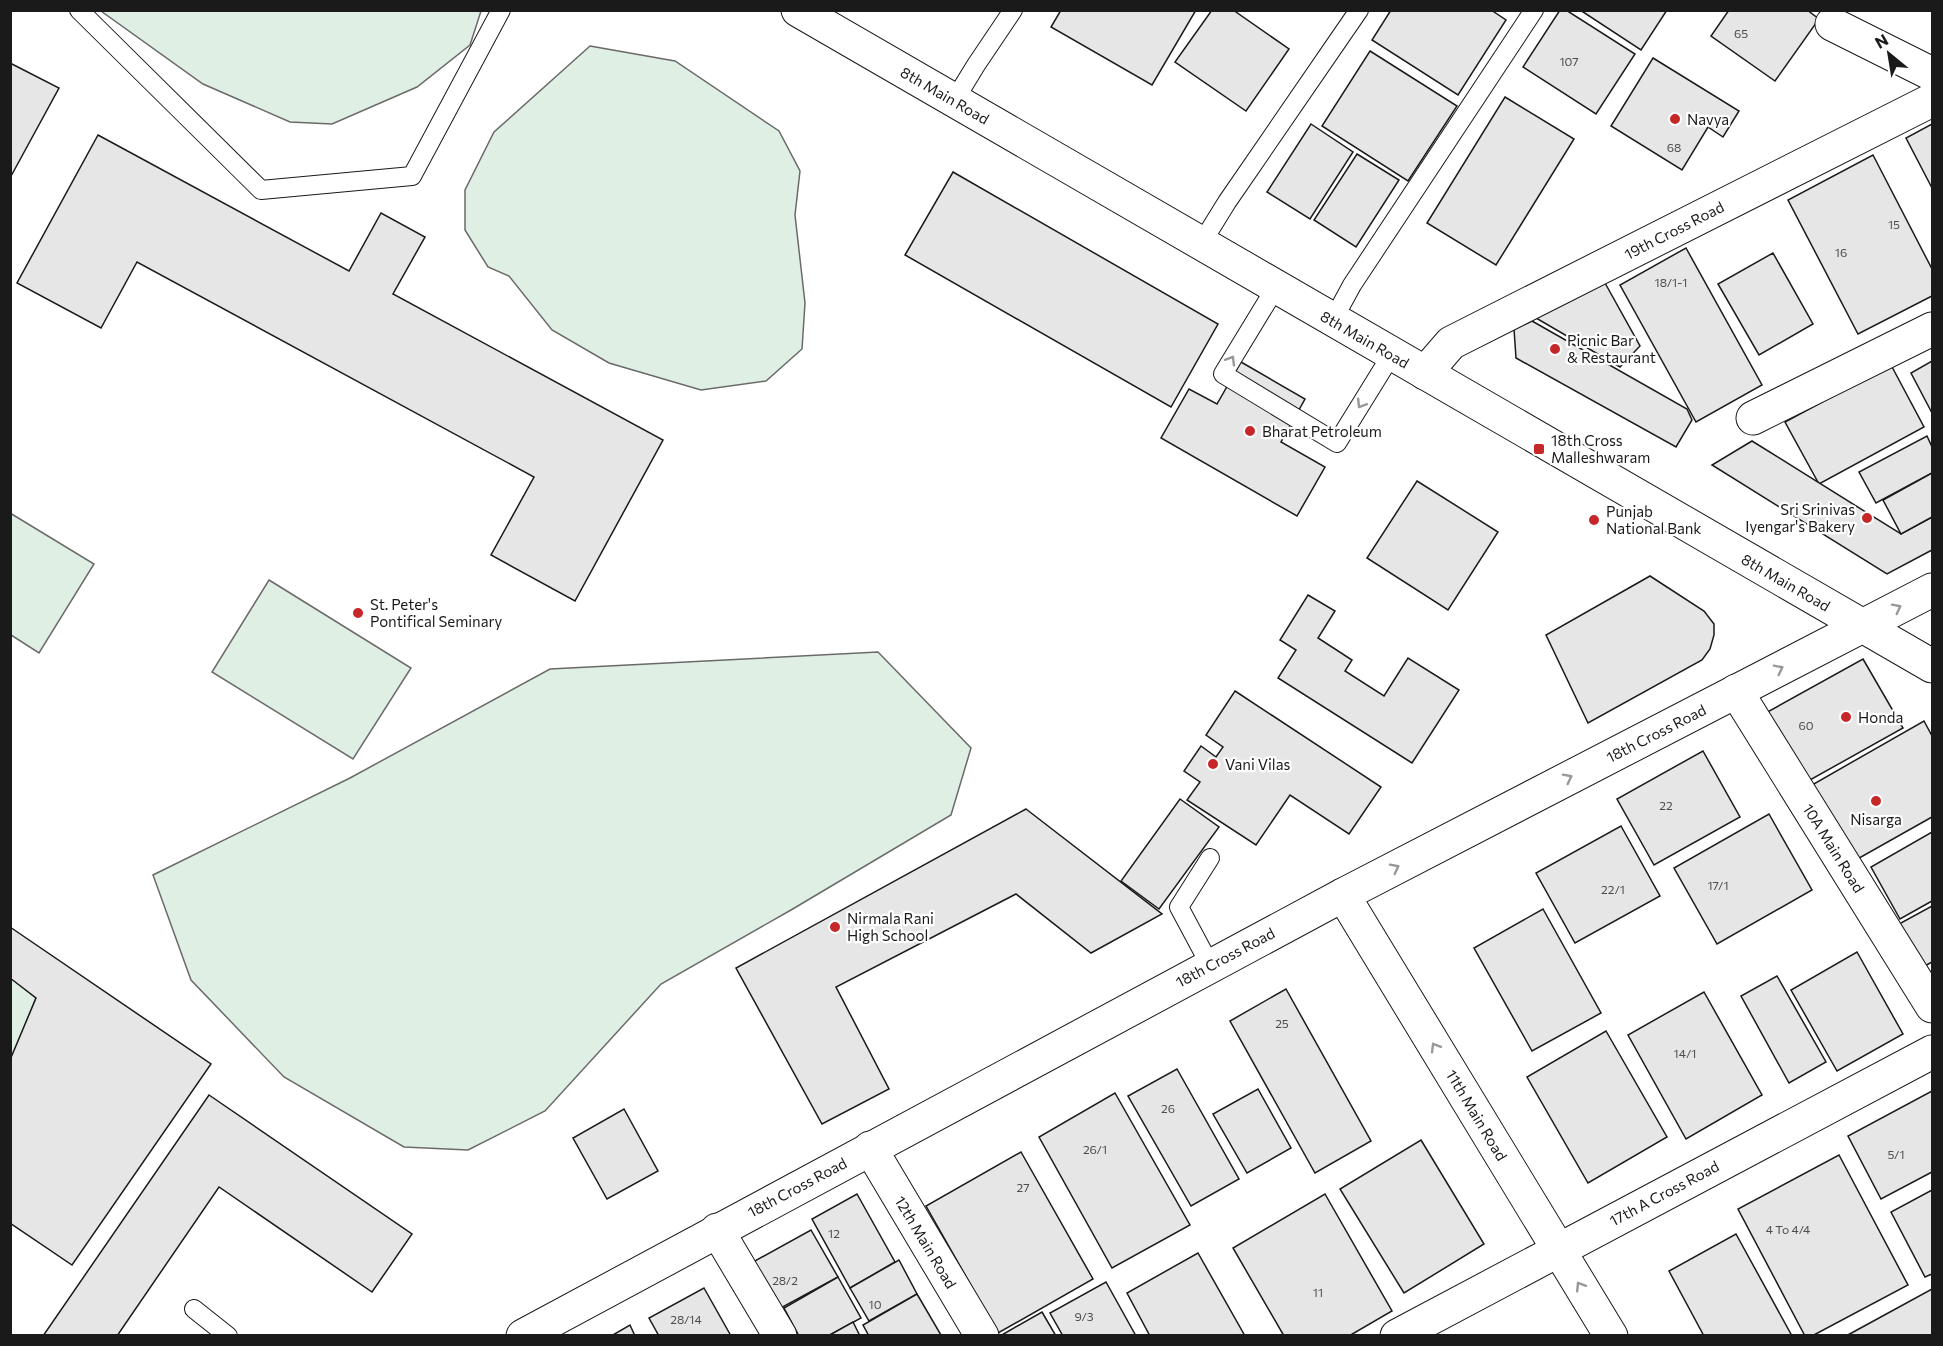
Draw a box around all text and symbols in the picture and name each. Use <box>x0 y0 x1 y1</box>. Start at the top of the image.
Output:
north arrow <box>1859 24 1919 84</box>
house number: 65 <box>1734 26 1748 40</box>
text: N <box>1871 29 1891 52</box>
house number: 107 <box>1559 54 1579 68</box>
street label: 8th Main Road <box>898 62 992 128</box>
place label: Navya <box>1687 110 1729 128</box>
marker: Navya <box>1668 112 1682 126</box>
house number: 68 <box>1667 140 1681 154</box>
street label: 19th Cross Road <box>1621 197 1727 263</box>
house number: 15 <box>1888 217 1900 231</box>
house number: 16 <box>1835 245 1847 259</box>
house number: 18/1-1 <box>1655 275 1687 289</box>
street label: 8th Main Road <box>1318 306 1412 372</box>
place label: Picnic Bar & Restaurant <box>1567 331 1656 366</box>
marker: Picnic Bar & Restaurant <box>1548 342 1562 356</box>
one-way arrow <box>1223 356 1235 366</box>
one-way arrow <box>1356 398 1368 408</box>
place label: Bharat Petroleum <box>1262 422 1382 440</box>
marker: Bharat Petroleum <box>1243 424 1257 438</box>
place label: 18th Cross Malleshwaram <box>1551 431 1650 466</box>
marker: 18th Cross Malleshwaram <box>1532 442 1546 456</box>
place label: Sri Srinivas Iyengar's Bakery <box>1745 500 1855 535</box>
place label: Punjab National Bank <box>1606 502 1702 537</box>
marker: Sri Srinivas Iyengar's Bakery <box>1860 511 1874 525</box>
marker: Punjab National Bank <box>1587 513 1601 527</box>
street label: 8th Main Road <box>1739 549 1833 615</box>
place label: St. Peter's Pontifical Seminary <box>370 595 503 630</box>
one-way arrow <box>1891 604 1901 615</box>
marker: St. Peter's Pontifical Seminary <box>351 606 365 620</box>
one-way arrow <box>1773 665 1783 676</box>
street label: 18th Cross Road <box>1603 700 1709 766</box>
place label: Honda <box>1858 708 1903 726</box>
marker: Honda <box>1839 710 1853 724</box>
house number: 60 <box>1798 718 1814 732</box>
place label: Vani Vilas <box>1225 755 1290 773</box>
marker: Vani Vilas <box>1206 757 1220 771</box>
one-way arrow <box>1562 774 1573 785</box>
marker: Nisarga <box>1869 794 1883 808</box>
house number: 22 <box>1659 798 1673 812</box>
street label: 10A Main Road <box>1799 800 1869 896</box>
place label: Nisarga <box>1850 810 1902 828</box>
one-way arrow <box>1389 864 1400 875</box>
house number: 17/1 <box>1707 878 1729 892</box>
house number: 22/1 <box>1601 882 1625 896</box>
place label: Nirmala Rani High School <box>847 909 934 944</box>
marker: Nirmala Rani High School <box>828 920 842 934</box>
street label: 18th Cross Road <box>1172 923 1278 991</box>
house number: 25 <box>1275 1016 1289 1030</box>
one-way arrow <box>1431 1043 1443 1053</box>
house number: 14/1 <box>1674 1046 1696 1060</box>
street label: 11th Main Road <box>1443 1066 1511 1164</box>
house number: 26 <box>1161 1101 1175 1115</box>
house number: 26/1 <box>1083 1142 1107 1156</box>
house number: 5/1 <box>1887 1147 1905 1161</box>
street label: 18th Cross Road <box>744 1153 850 1221</box>
street label: 17th A Cross Road <box>1606 1157 1722 1229</box>
house number: 27 <box>1017 1180 1029 1194</box>
street label: 12th Main Road <box>891 1192 961 1292</box>
house number: 4 To 4/4 <box>1766 1222 1810 1236</box>
house number: 12 <box>828 1226 840 1240</box>
house number: 28/2 <box>772 1273 798 1287</box>
one-way arrow <box>1576 1282 1588 1292</box>
house number: 11 <box>1313 1285 1323 1299</box>
house number: 10 <box>869 1297 882 1311</box>
house number: 9/3 <box>1074 1309 1094 1323</box>
house number: 28/14 <box>670 1312 702 1326</box>

